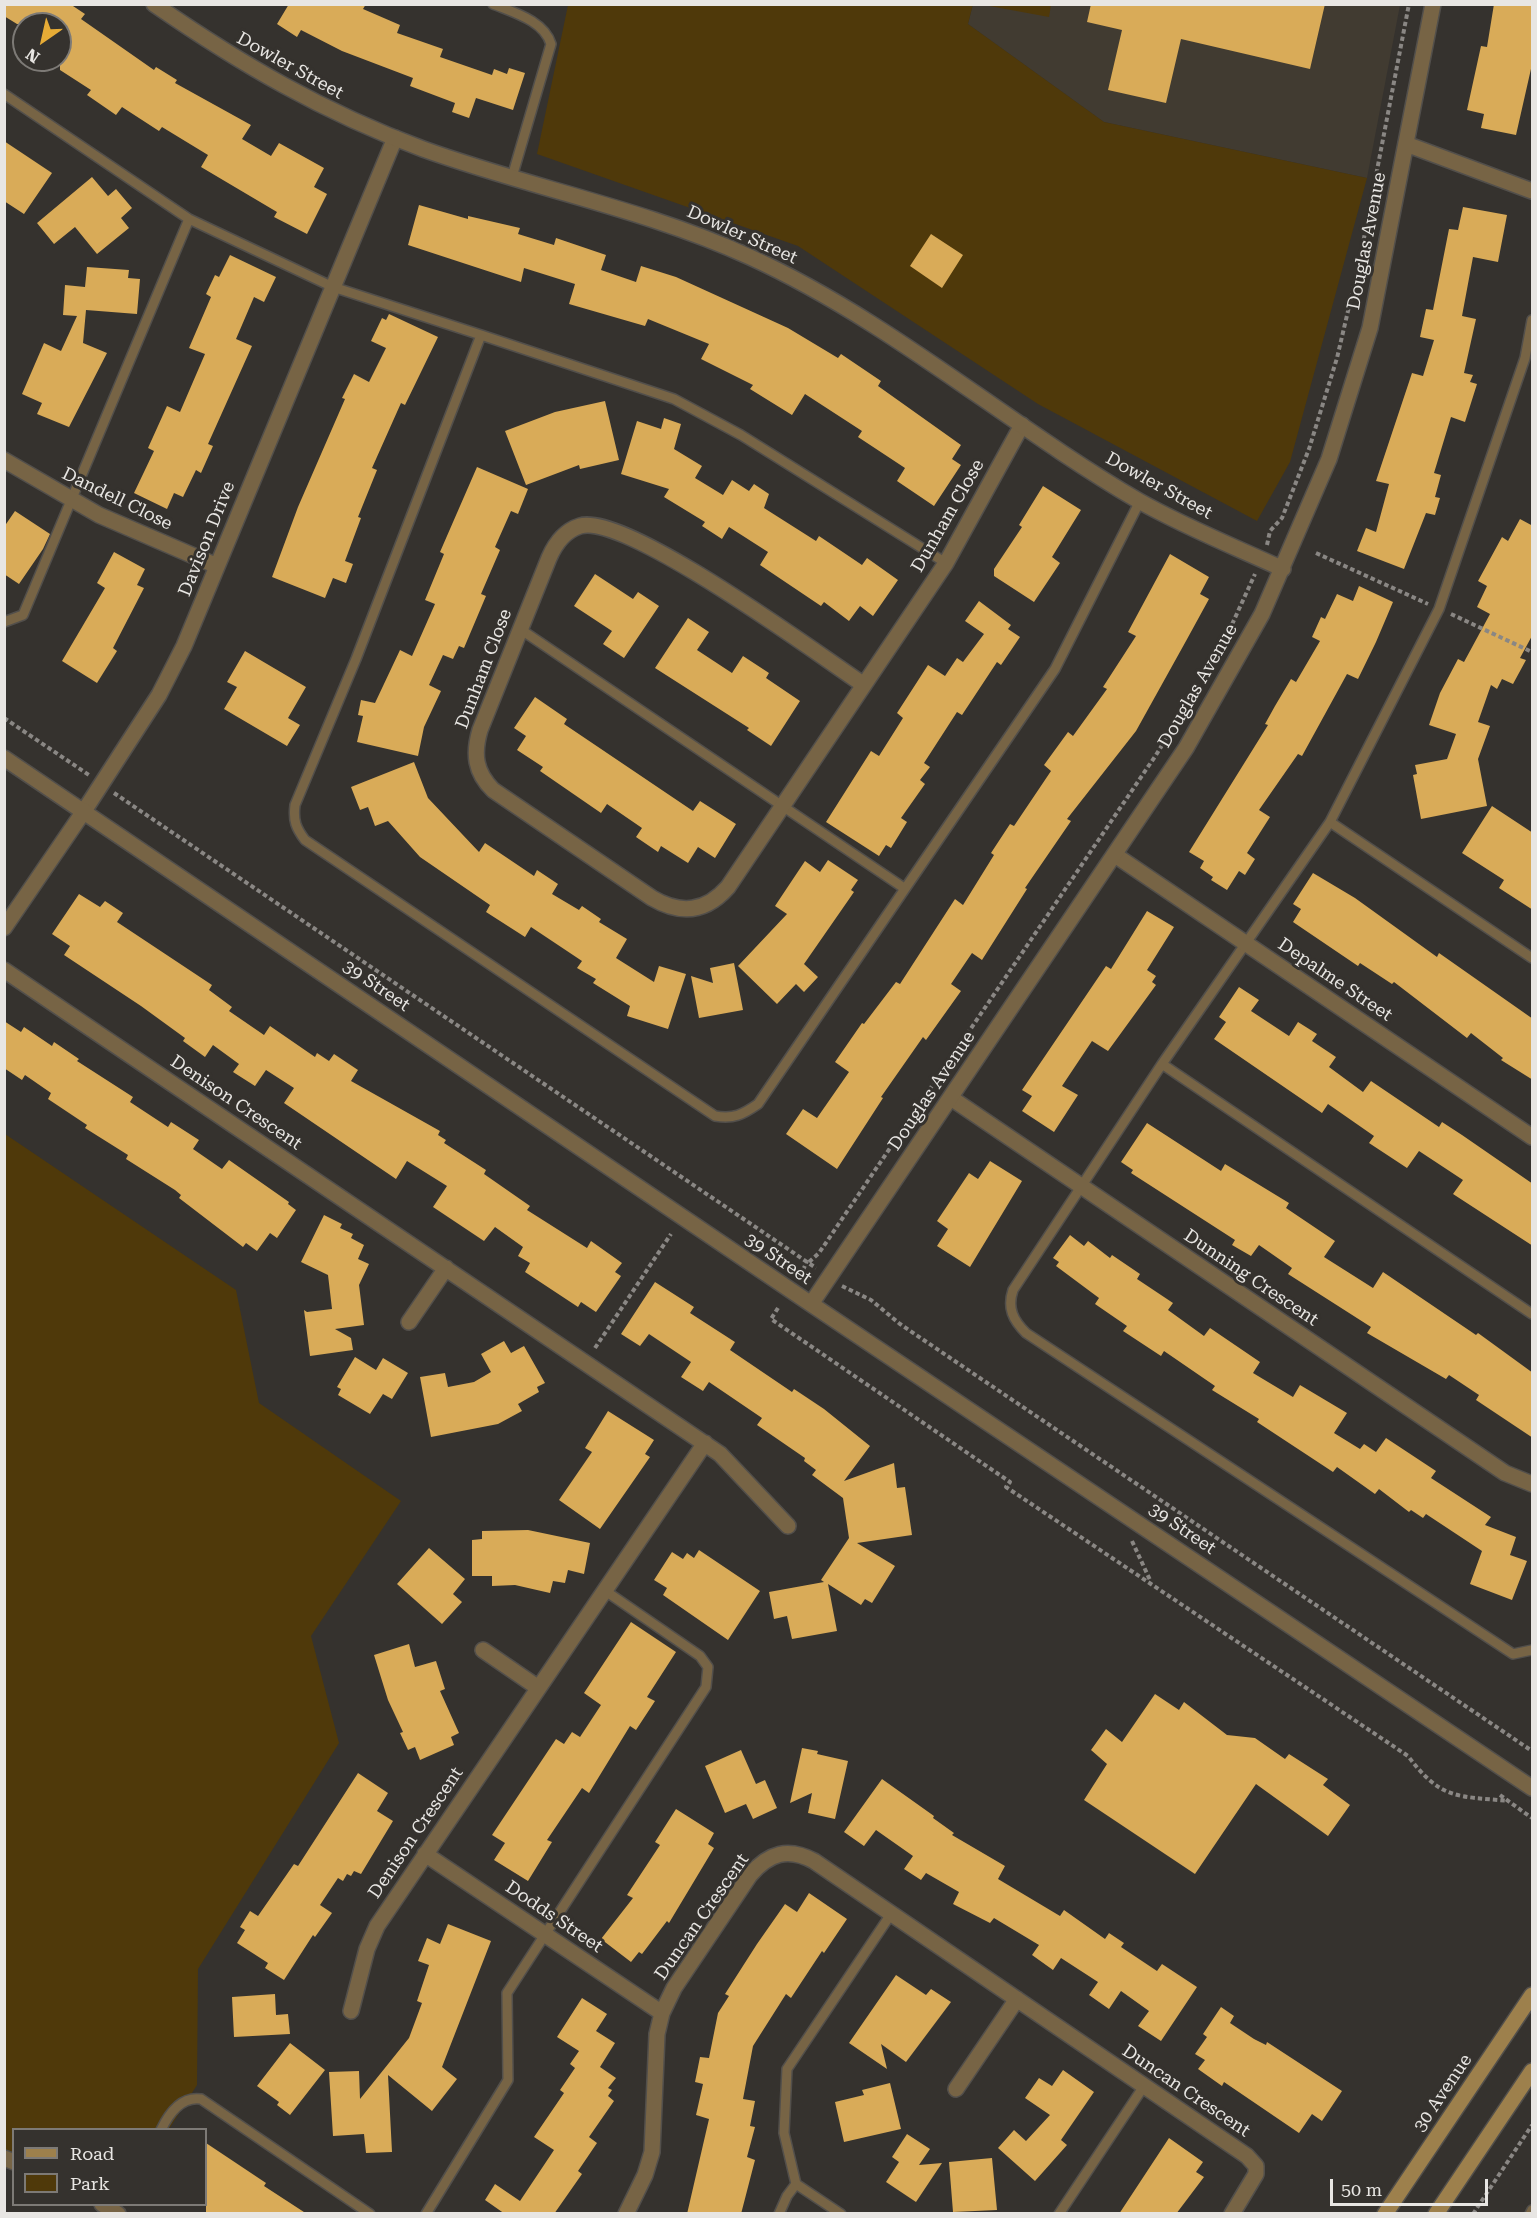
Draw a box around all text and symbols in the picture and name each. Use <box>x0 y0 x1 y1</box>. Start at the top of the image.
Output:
north arrow <box>12 12 72 72</box>
street label: Dowler Street <box>233 28 347 104</box>
text: N <box>22 44 43 67</box>
street label: Douglas Avenue <box>1343 170 1391 312</box>
street label: Dowler Street <box>683 201 801 269</box>
street label: Dowler Street <box>1102 448 1216 524</box>
street label: Dunham Close <box>907 456 989 576</box>
street label: Dandell Close <box>58 463 176 535</box>
street label: Davison Drive <box>174 478 240 600</box>
street label: Dunham Close <box>451 606 517 732</box>
street label: Douglas Avenue <box>1154 620 1242 752</box>
street label: Depalme Street <box>1274 934 1396 1026</box>
street label: 39 Street <box>338 956 414 1016</box>
street label: Douglas Avenue <box>884 1027 980 1155</box>
street label: Denison Crescent <box>166 1051 306 1155</box>
street label: Dunning Crescent <box>1180 1225 1322 1331</box>
street label: 39 Street <box>740 1229 816 1289</box>
street label: 39 Street <box>1144 1499 1220 1559</box>
street label: Denison Crescent <box>364 1763 468 1903</box>
street label: Duncan Crescent <box>650 1850 754 1984</box>
street label: Dodds Street <box>501 1876 607 1958</box>
street label: Duncan Crescent <box>1118 2040 1254 2142</box>
street label: 30 Avenue <box>1409 2050 1477 2136</box>
legend <box>12 2128 207 2206</box>
text: Road <box>70 2143 114 2164</box>
scale bar <box>1333 2167 1490 2205</box>
text: Park <box>70 2173 110 2194</box>
text: 50 m <box>1341 2179 1382 2200</box>

